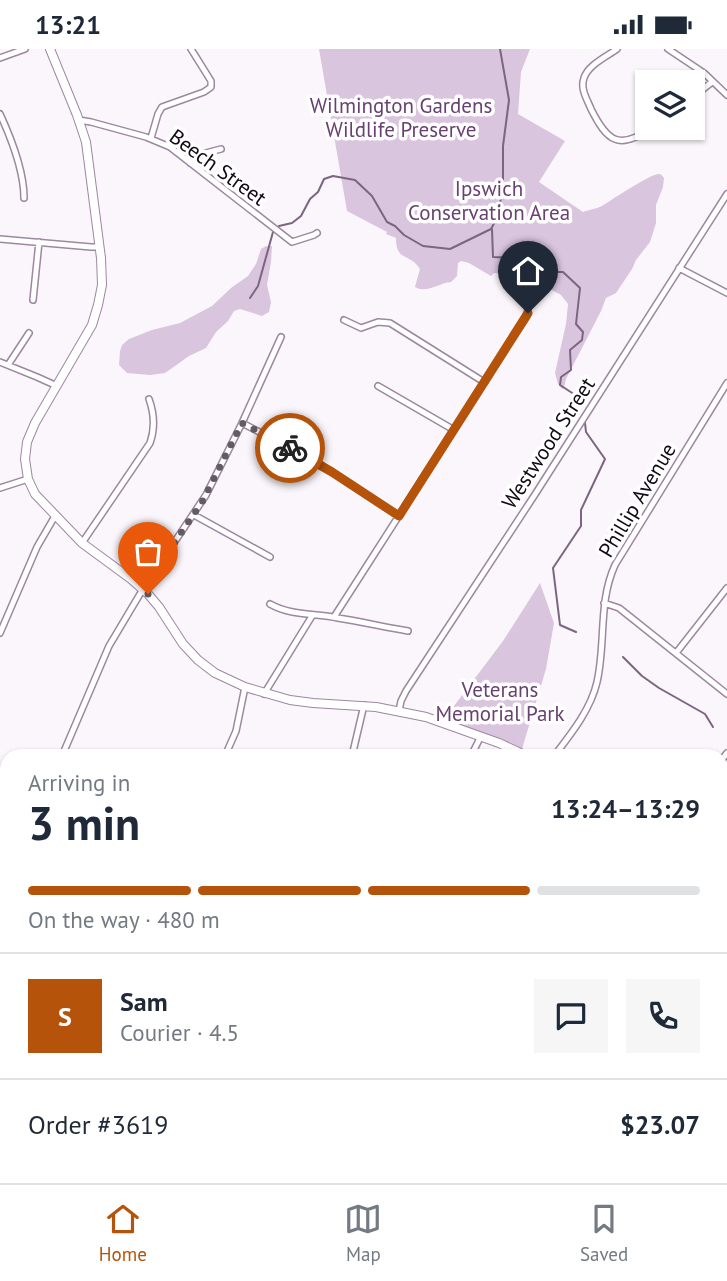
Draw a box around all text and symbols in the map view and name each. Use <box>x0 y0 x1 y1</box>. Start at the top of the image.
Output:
text: 13:21 <box>35 8 101 41</box>
map controls <box>635 70 705 140</box>
button: layers <box>635 70 705 140</box>
park label: Wilmington Gardens Wildlife Preserve <box>310 92 492 143</box>
street label: Beech Street <box>164 123 272 211</box>
park label: Ipswich Conservation Area <box>408 175 570 226</box>
pin <box>498 241 558 313</box>
icon: home <box>509 252 547 290</box>
street label: Westwood Street <box>495 372 601 514</box>
courier <box>255 413 325 483</box>
icon: bike <box>271 429 309 467</box>
street label: Phillip Avenue <box>592 438 682 562</box>
pin <box>118 522 178 594</box>
icon: bag <box>129 533 167 571</box>
park label: Veterans Memorial Park <box>435 676 565 727</box>
text: Arriving in <box>28 768 130 797</box>
text: 13:24–13:29 <box>551 792 700 825</box>
text: 3 min <box>28 793 140 853</box>
text: On the way · 480 m <box>28 905 220 934</box>
button: chat <box>534 979 608 1053</box>
button: phone <box>626 979 700 1053</box>
text: Sam <box>120 985 168 1018</box>
text: S <box>58 1000 72 1033</box>
text: Courier · 4.5 <box>120 1018 239 1047</box>
text: Order #3619 <box>28 1108 168 1141</box>
text: $23.07 <box>620 1108 700 1141</box>
tab: Home <box>99 1200 147 1266</box>
tab: Map <box>344 1200 382 1266</box>
tab: Saved <box>580 1200 628 1266</box>

